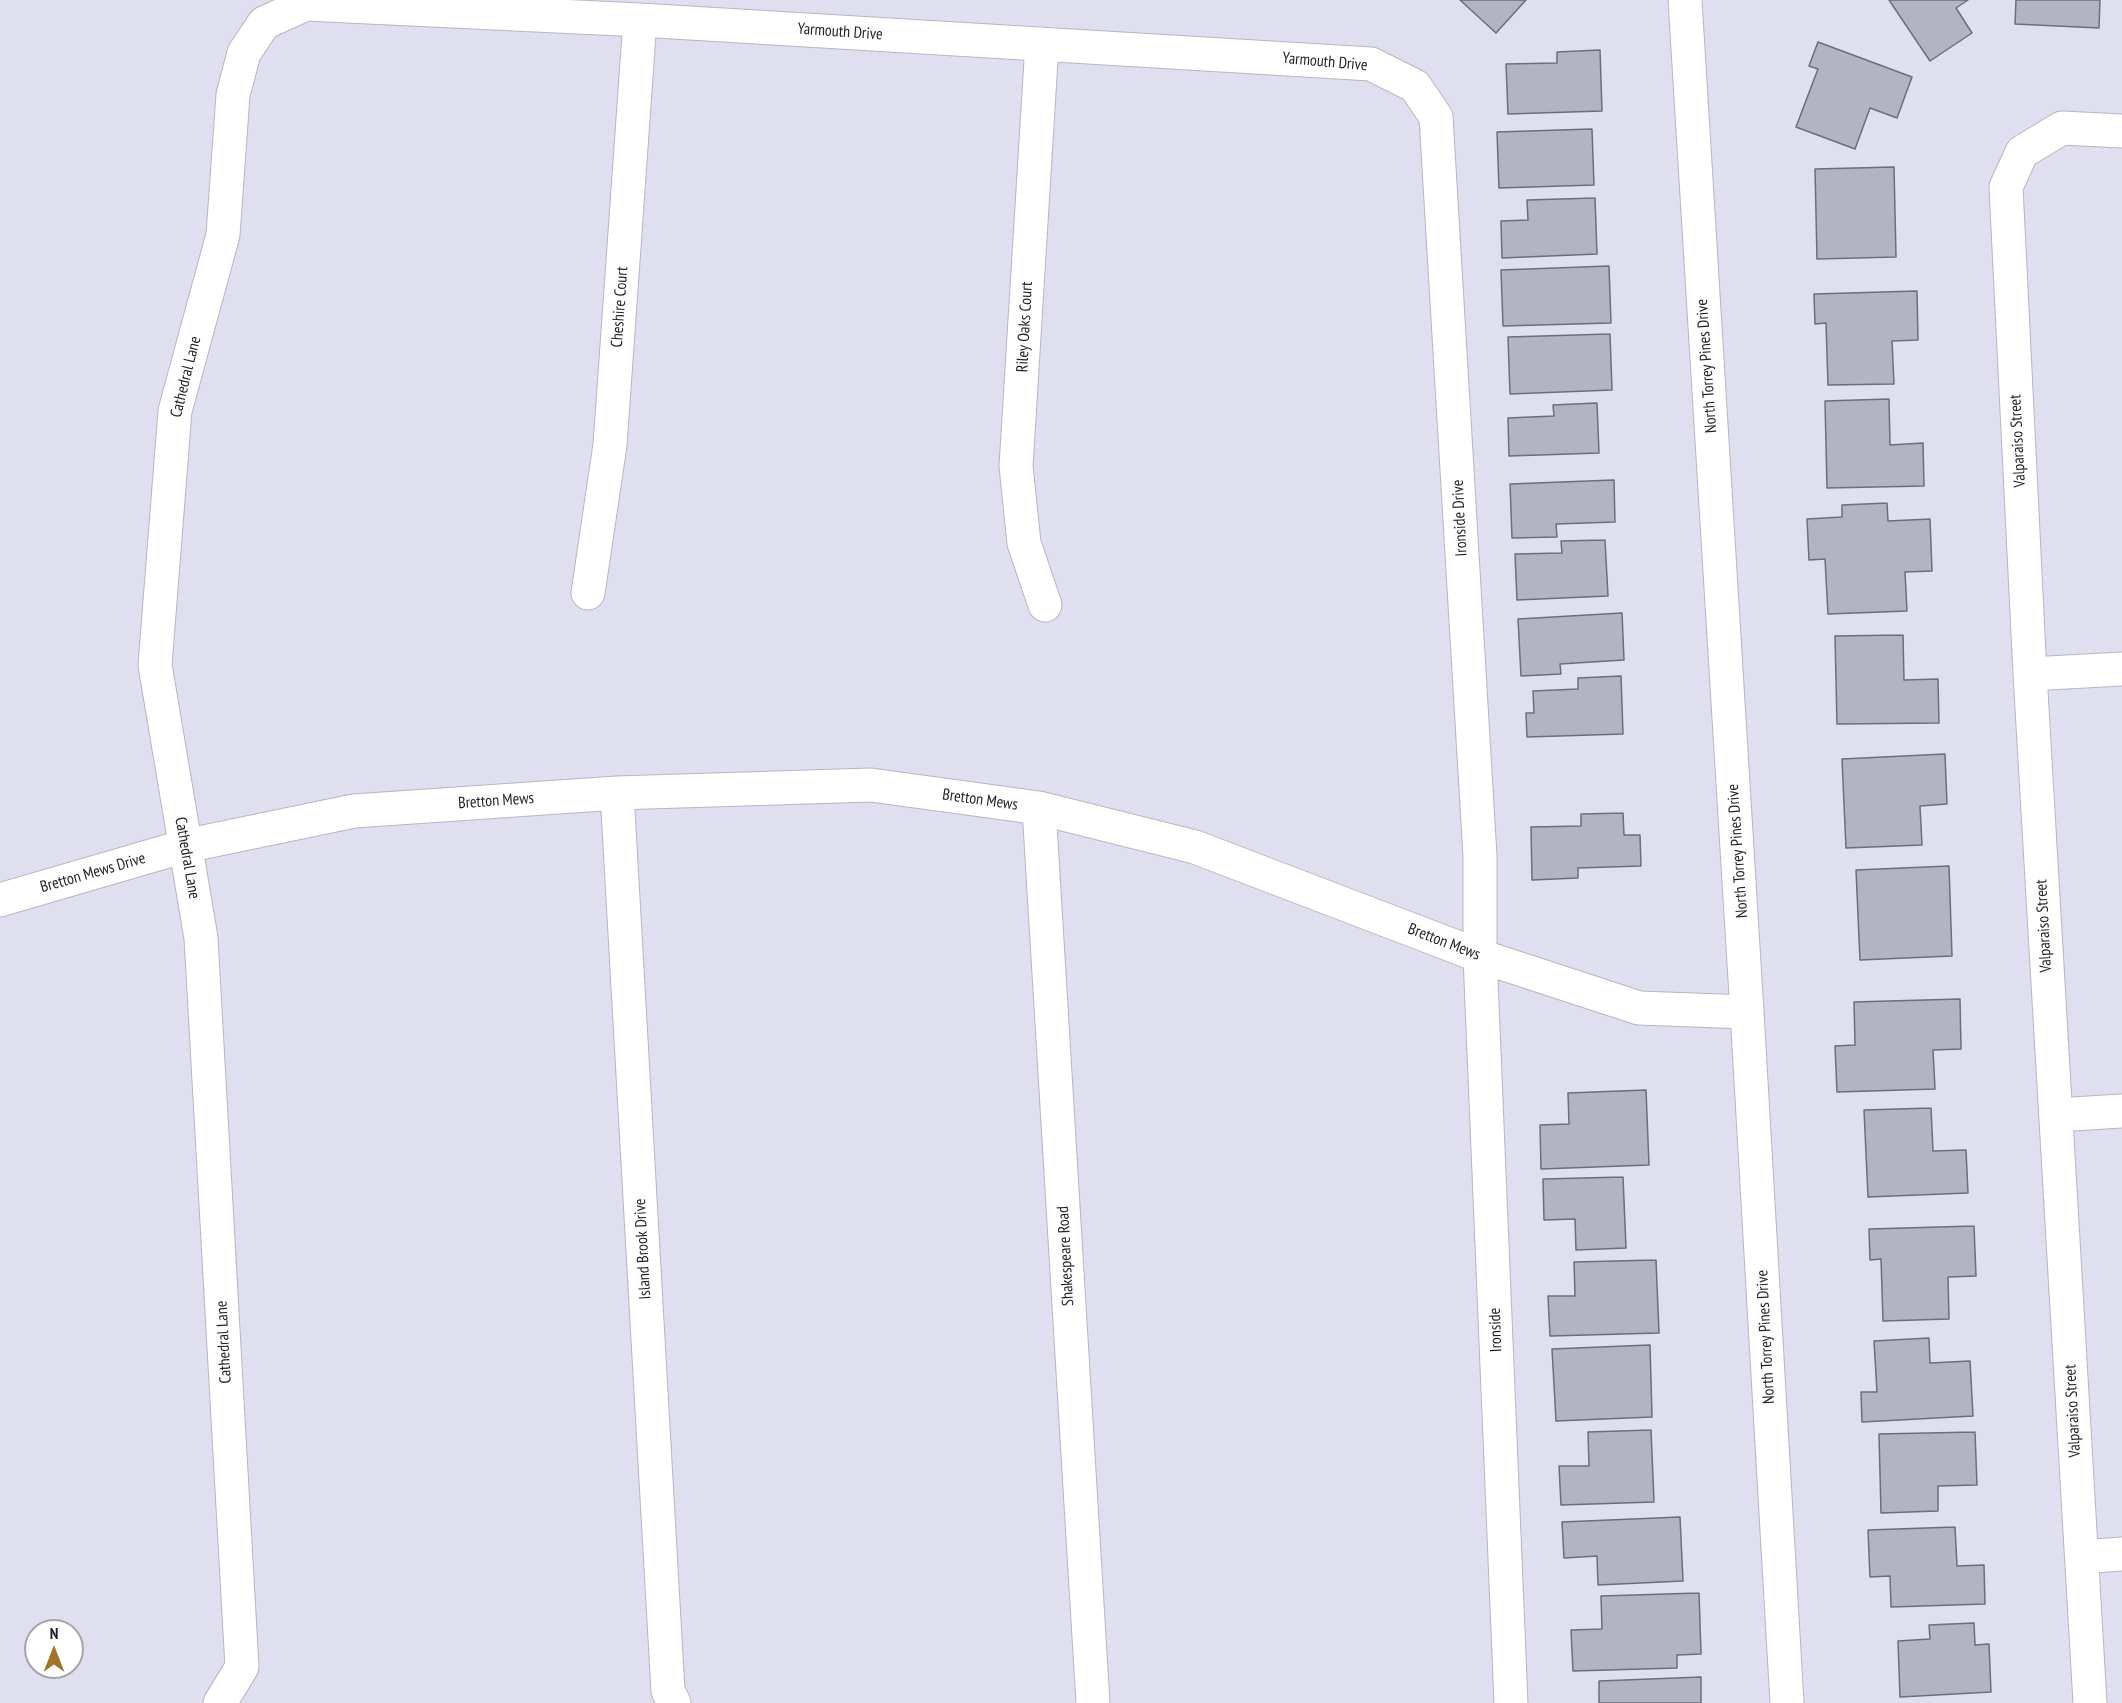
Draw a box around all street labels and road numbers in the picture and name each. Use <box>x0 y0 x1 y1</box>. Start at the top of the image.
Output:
street label: Yarmouth Drive <box>797 19 883 45</box>
street label: Yarmouth Drive <box>1282 49 1368 75</box>
street label: Cheshire Court <box>608 266 632 348</box>
street label: Riley Oaks Court <box>1013 281 1037 373</box>
street label: North Torrey Pines Drive <box>1693 298 1721 434</box>
street label: Cathedral Lane <box>167 334 205 420</box>
street label: Valparaiso Street <box>2006 394 2030 488</box>
street label: Ironside Drive <box>1448 479 1472 557</box>
street label: North Torrey Pines Drive <box>1724 783 1752 919</box>
street label: Bretton Mews <box>941 785 1019 815</box>
street label: Bretton Mews <box>457 789 535 813</box>
street label: Cathedral Lane <box>170 816 204 900</box>
street label: Bretton Mews Drive <box>38 849 148 897</box>
street label: Valparaiso Street <box>2032 879 2056 973</box>
street label: Bretton Mews <box>1405 919 1483 965</box>
street label: Island Brook Drive <box>631 1198 655 1300</box>
street label: Shakespeare Road <box>1054 1206 1078 1306</box>
street label: North Torrey Pines Drive <box>1753 1269 1779 1405</box>
street label: Cathedral Lane <box>212 1300 236 1384</box>
street label: Ironside <box>1486 1307 1506 1353</box>
street label: Valparaiso Street <box>2061 1364 2085 1458</box>

